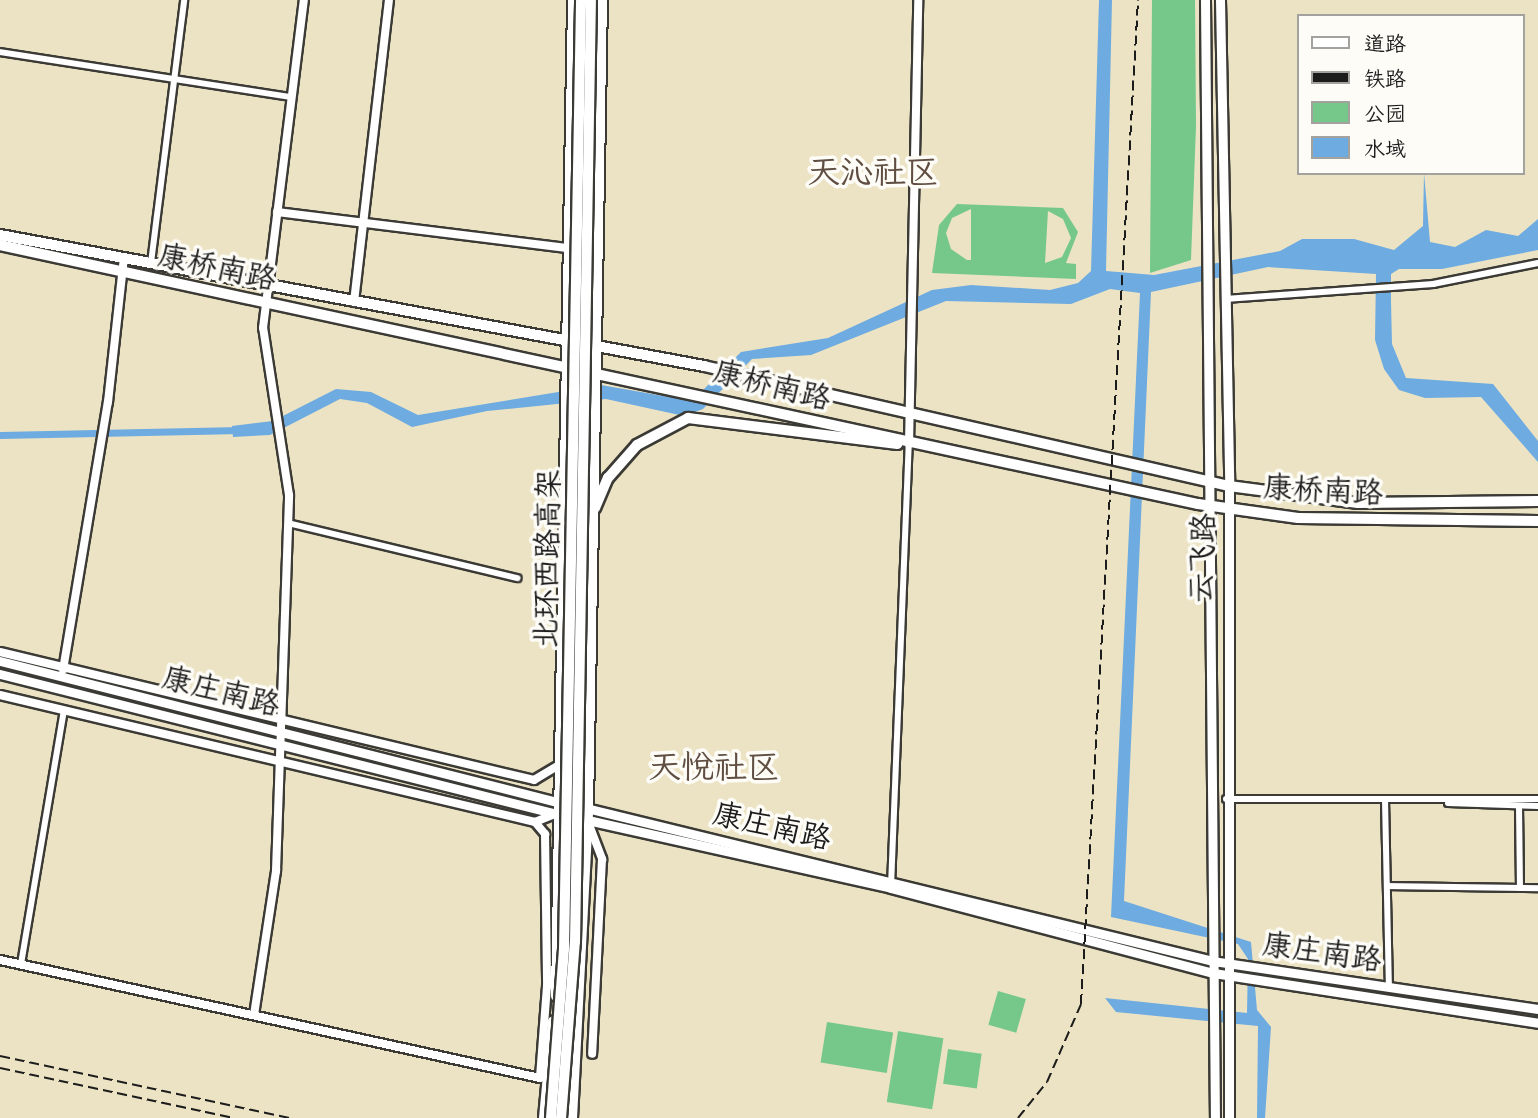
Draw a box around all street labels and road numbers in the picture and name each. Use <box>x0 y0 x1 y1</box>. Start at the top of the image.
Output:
street label: 康桥南路 <box>155 237 279 297</box>
street label: 康桥南路 <box>709 353 835 417</box>
street label: 北环西路高架 <box>527 469 567 649</box>
street label: 康桥南路 <box>1262 469 1384 511</box>
street label: 云飞路 <box>1182 512 1222 604</box>
street label: 康庄南路 <box>158 659 284 723</box>
street label: 康庄南路 <box>709 795 835 857</box>
street label: 康庄南路 <box>1260 926 1384 978</box>

